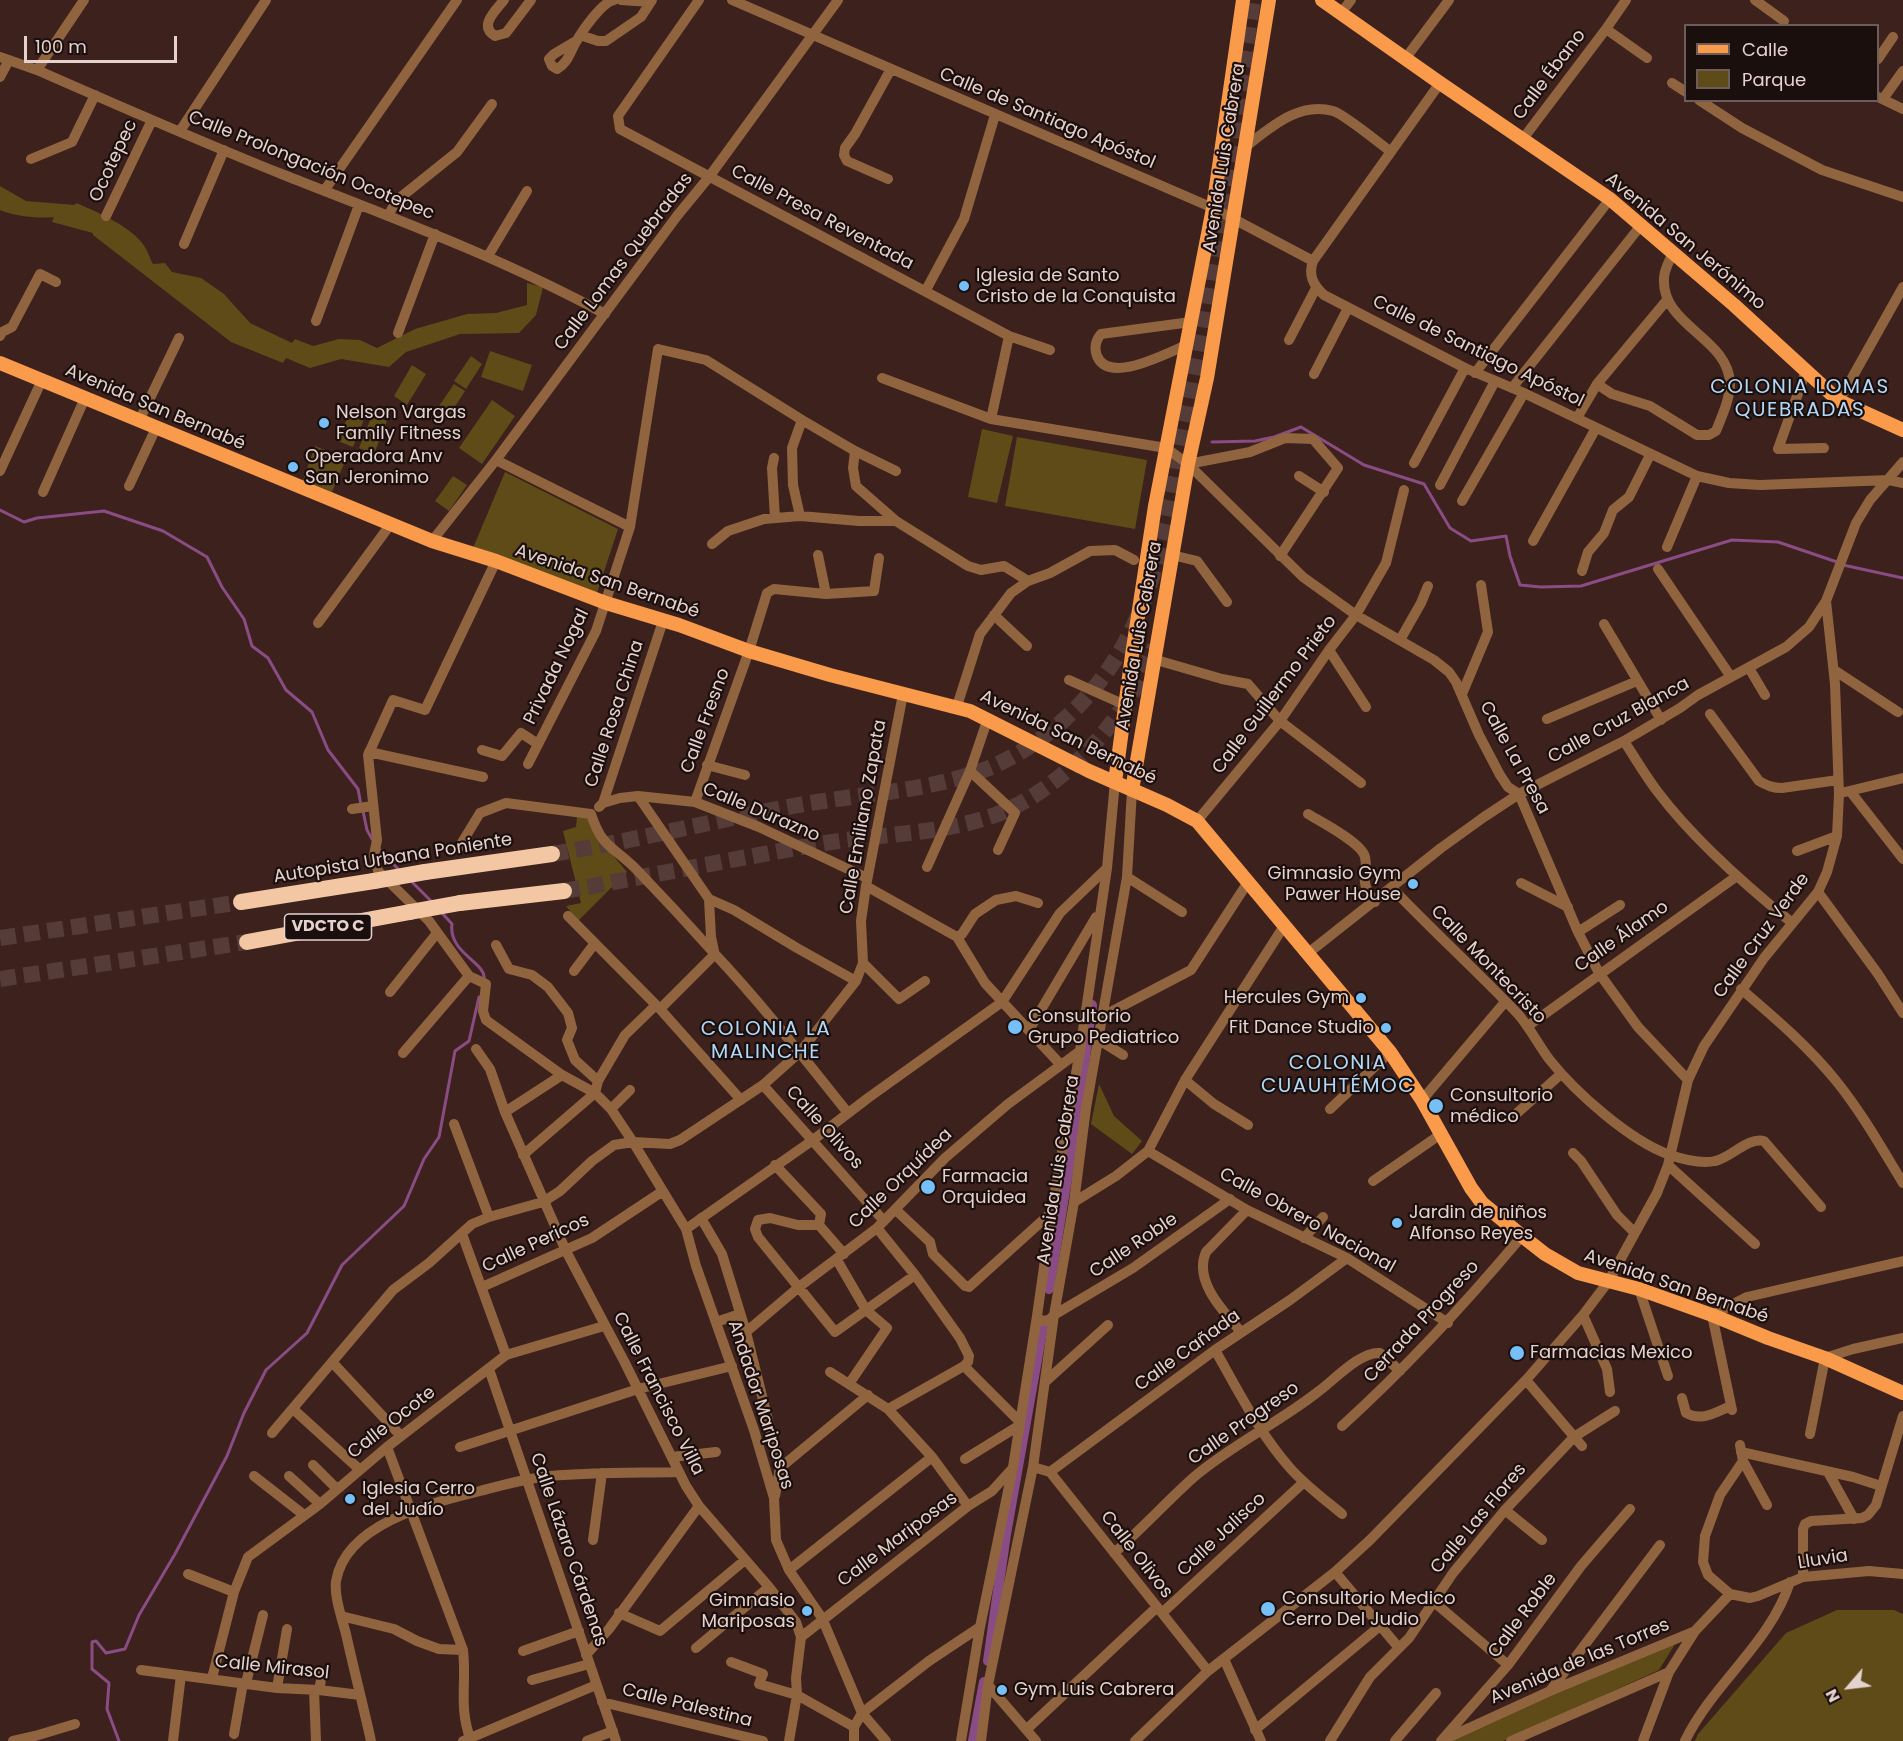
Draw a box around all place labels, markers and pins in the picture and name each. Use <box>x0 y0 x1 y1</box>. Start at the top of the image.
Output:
place label: Iglesia de Santo Cristo de la Conquista <box>976 265 1176 308</box>
marker: Iglesia de Santo Cristo de la Conquista <box>957 279 971 293</box>
place label: Nelson Vargas Family Fitness <box>336 402 466 444</box>
marker: Nelson Vargas Family Fitness <box>317 416 331 430</box>
place label: Operadora Anv San Jeronimo <box>305 446 442 488</box>
marker: Operadora Anv San Jeronimo <box>286 460 300 474</box>
place label: Gimnasio Gym Pawer House <box>1268 863 1401 906</box>
marker: Gimnasio Gym Pawer House <box>1406 877 1420 891</box>
place label: Hercules Gym <box>1224 987 1349 1009</box>
marker: Hercules Gym <box>1354 991 1368 1005</box>
place label: Consultorio Grupo Pediatrico <box>1028 1006 1179 1048</box>
place label: Fit Dance Studio <box>1229 1017 1374 1039</box>
marker: Consultorio Grupo Pediatrico <box>1006 1018 1024 1036</box>
marker: Fit Dance Studio <box>1379 1021 1393 1035</box>
place label: Consultorio médico <box>1450 1085 1553 1128</box>
marker: Consultorio médico <box>1427 1097 1445 1115</box>
place label: Farmacia Orquidea <box>942 1166 1028 1208</box>
marker: Farmacia Orquidea <box>919 1178 937 1196</box>
place label: Jardin de niños Alfonso Reyes <box>1409 1202 1547 1244</box>
marker: Jardin de niños Alfonso Reyes <box>1390 1216 1404 1230</box>
place label: Farmacias Mexico <box>1530 1342 1693 1364</box>
marker: Farmacias Mexico <box>1508 1344 1526 1362</box>
place label: Iglesia Cerro del Judío <box>362 1478 475 1520</box>
marker: Iglesia Cerro del Judío <box>343 1492 357 1506</box>
place label: Consultorio Medico Cerro Del Judio <box>1282 1588 1456 1630</box>
place label: Gimnasio Mariposas <box>702 1590 795 1632</box>
marker: Consultorio Medico Cerro Del Judio <box>1259 1600 1277 1618</box>
marker: Gimnasio Mariposas <box>800 1604 814 1618</box>
place label: Gym Luis Cabrera <box>1014 1679 1174 1701</box>
marker: Gym Luis Cabrera <box>995 1683 1009 1697</box>

